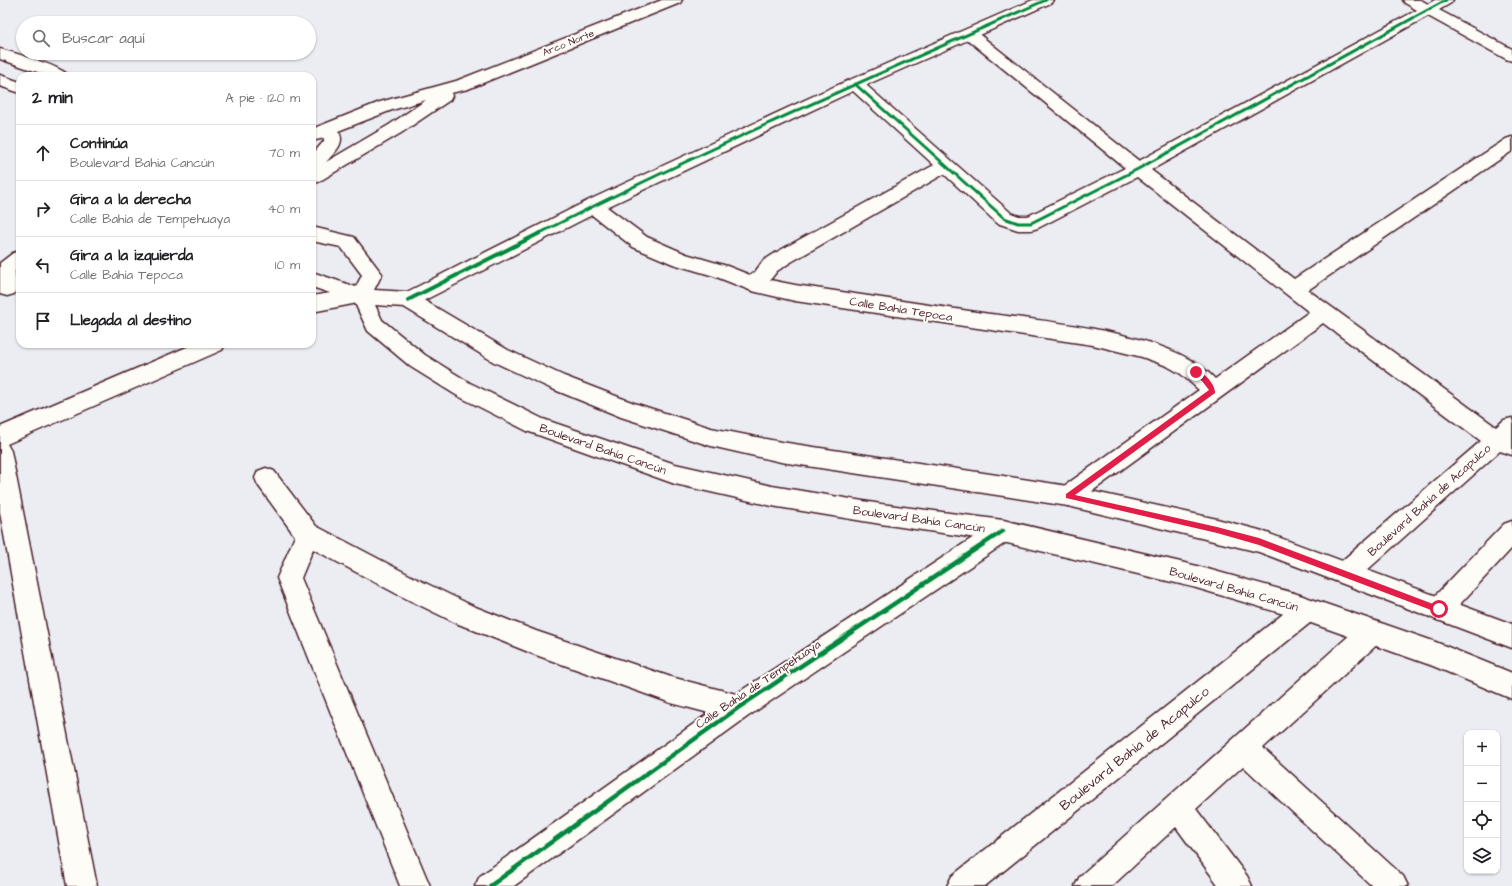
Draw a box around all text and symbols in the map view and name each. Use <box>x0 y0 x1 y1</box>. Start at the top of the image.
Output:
search box <box>16 16 316 60</box>
street label: Arco Norte <box>540 26 597 60</box>
icon: search <box>30 27 52 49</box>
text: Buscar aquí <box>62 28 144 49</box>
text: 2 min <box>32 86 73 110</box>
text: A pie · 120 m <box>225 89 300 107</box>
text: Continúa <box>70 133 128 154</box>
icon: ahead <box>32 142 54 164</box>
text: 70 m <box>268 144 300 162</box>
text: Boulevard Bahía Cancún <box>70 154 214 172</box>
text: Gira a la derecha <box>70 189 191 210</box>
icon: right <box>32 198 54 220</box>
text: 40 m <box>268 200 300 218</box>
text: Calle Bahía de Tempehuaya <box>70 210 230 228</box>
text: Gira a la izquierda <box>70 245 193 266</box>
icon: left <box>32 254 54 276</box>
text: 10 m <box>275 256 300 274</box>
text: Calle Bahía Tepoca <box>70 266 183 284</box>
street label: Calle Bahía Tepoca <box>848 293 954 326</box>
icon: arrive <box>32 310 54 332</box>
text: Llegada al destino <box>70 310 191 331</box>
route end <box>1187 363 1205 381</box>
street label: Boulevard Bahía Cancún <box>537 420 669 479</box>
street label: Boulevard Bahía de Acapulco <box>1364 440 1495 560</box>
street label: Boulevard Bahía Cancún <box>852 502 986 537</box>
street label: Boulevard Bahía Cancún <box>1167 563 1300 616</box>
route start <box>1430 600 1448 618</box>
street label: Calle Bahía de Tempehuaya <box>692 636 825 734</box>
street label: Boulevard Bahía de Acapulco <box>1055 682 1214 816</box>
map controls <box>1464 730 1500 874</box>
button: + <box>1464 730 1500 766</box>
button: − <box>1464 766 1500 802</box>
button: locate <box>1464 802 1500 838</box>
button: layers <box>1464 838 1500 874</box>

